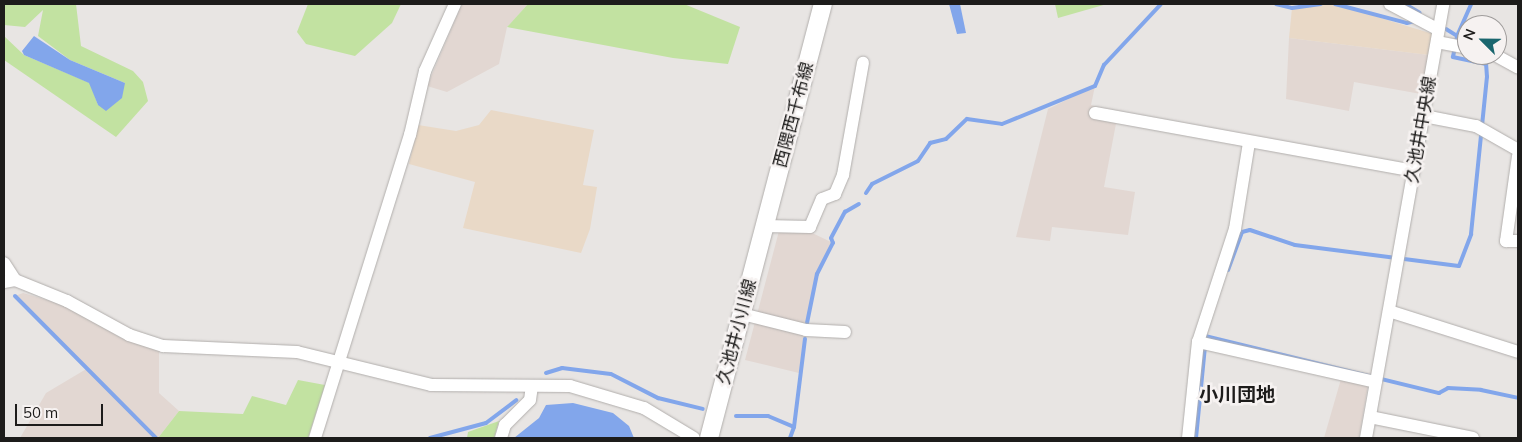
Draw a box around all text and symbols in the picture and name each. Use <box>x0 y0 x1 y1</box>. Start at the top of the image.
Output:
north arrow <box>1457 15 1507 65</box>
text: N <box>1459 26 1479 43</box>
street label: 西隈西千布線 <box>770 60 818 170</box>
street label: 久池井中央線 <box>1401 75 1441 185</box>
street label: 久池井小川線 <box>713 277 761 387</box>
district label: 小川団地 <box>1199 384 1275 406</box>
scale bar <box>18 394 105 426</box>
text: 50 m <box>23 403 58 422</box>

